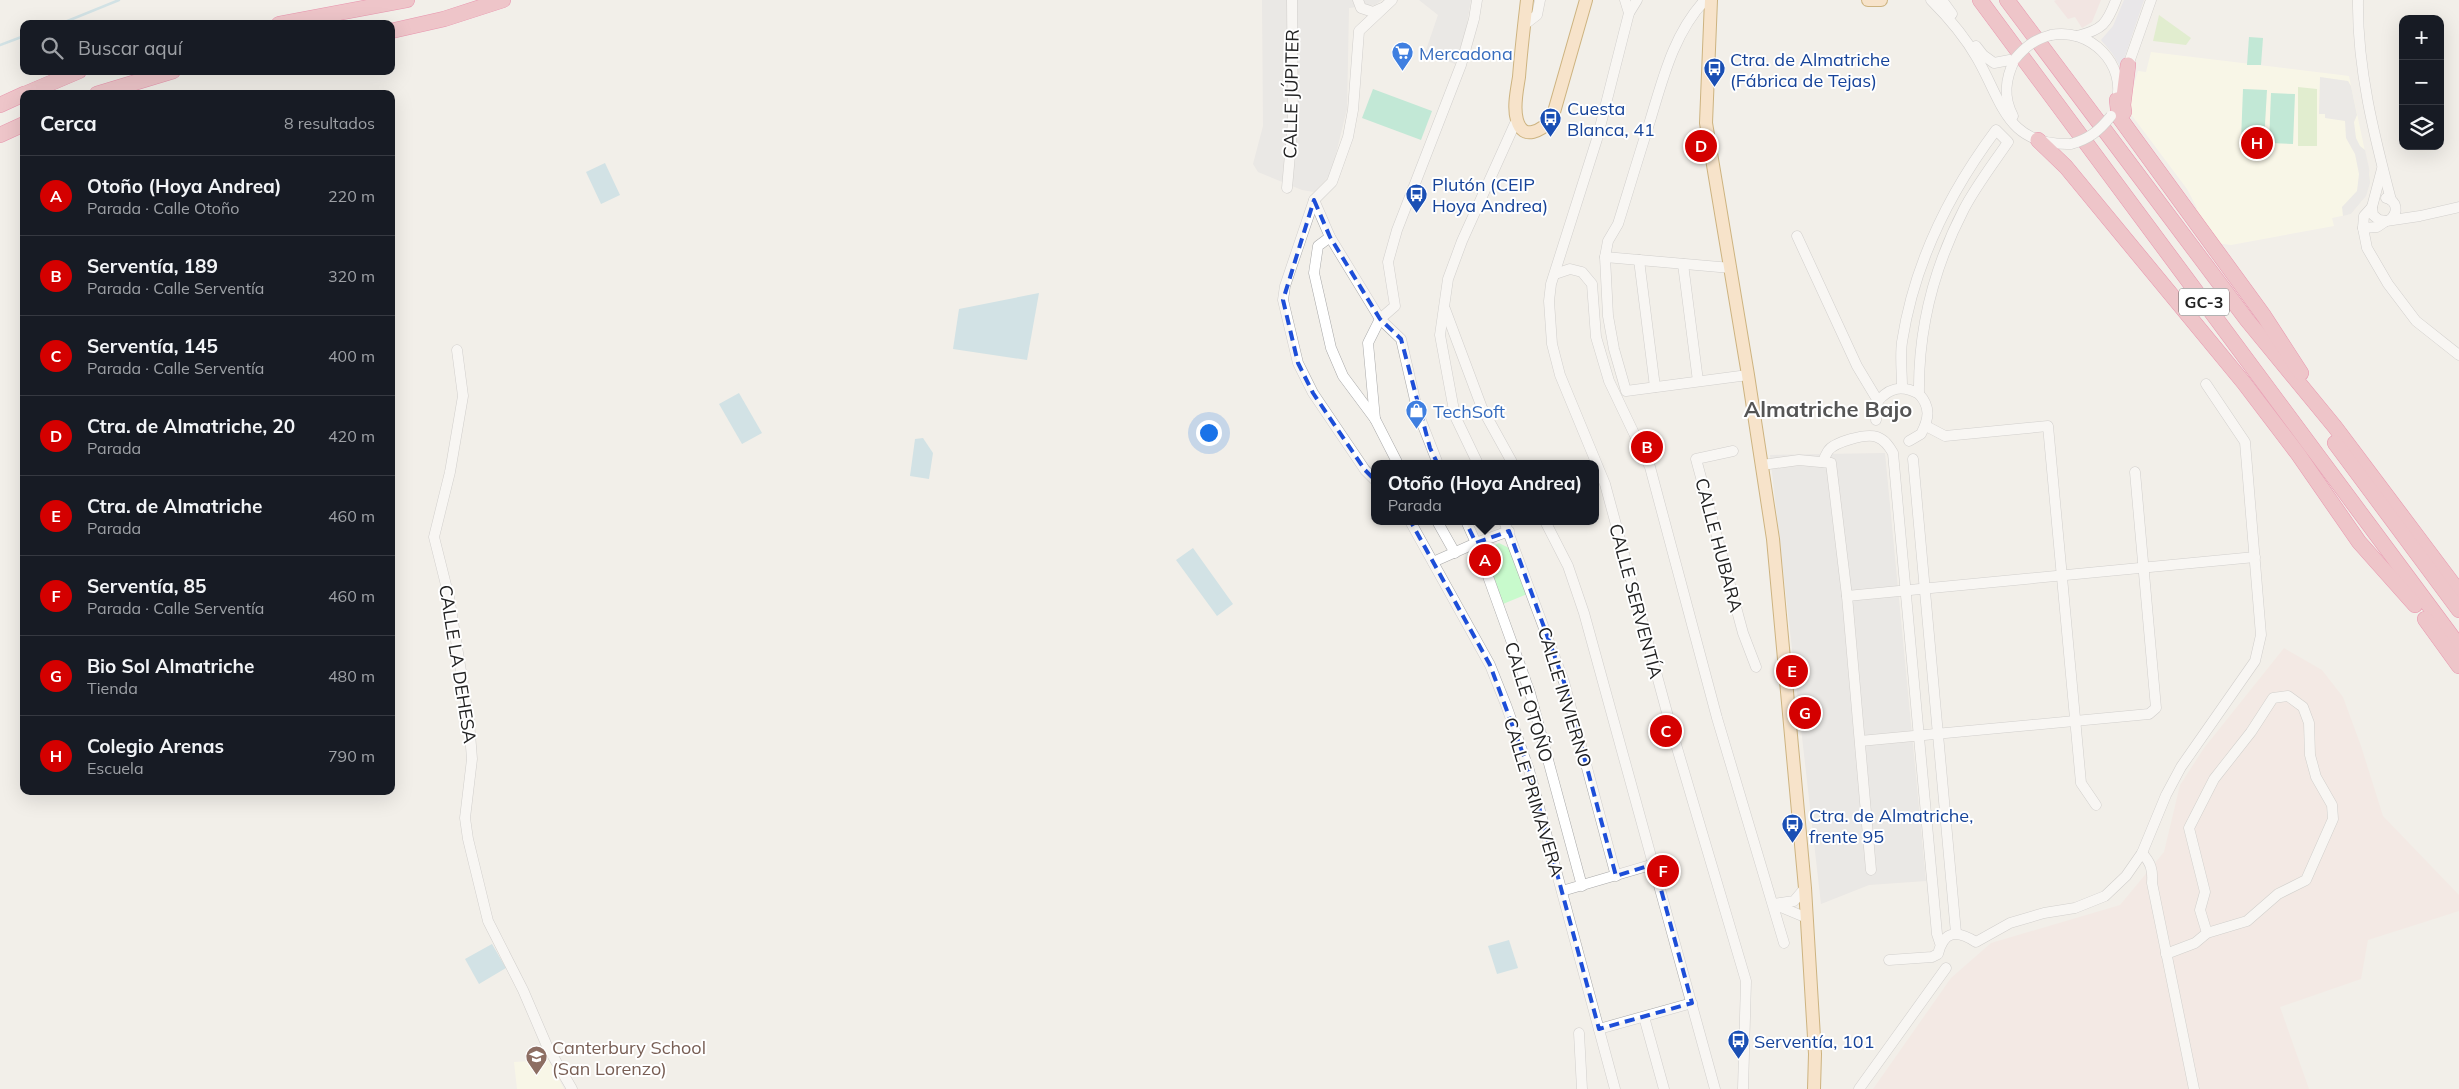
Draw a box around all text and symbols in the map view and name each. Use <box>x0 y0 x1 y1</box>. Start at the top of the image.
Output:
map controls <box>2399 15 2444 150</box>
button: + <box>2399 15 2444 60</box>
search box <box>20 20 395 75</box>
street label: CALLE JÚPITER <box>1278 29 1304 159</box>
icon: search <box>38 34 66 62</box>
text: Buscar aquí <box>78 36 182 60</box>
supermarket icon: Mercadona <box>1391 41 1415 72</box>
place label: Mercadona <box>1419 42 1513 65</box>
place label: Ctra. de Almatriche (Fábrica de Tejas) <box>1730 48 1890 92</box>
bus stop icon: Ctra. de Almatriche (Fábrica de Tejas) <box>1702 57 1726 88</box>
button: − <box>2399 60 2444 105</box>
place label: Cuesta Blanca, 41 <box>1567 97 1655 141</box>
button: layers <box>2399 105 2444 150</box>
bus stop icon: Cuesta Blanca, 41 <box>1539 106 1563 137</box>
text: Cerca <box>40 110 97 136</box>
text: 8 resultados <box>284 113 375 133</box>
pin: H <box>2241 124 2273 162</box>
pin: D <box>1685 127 1717 165</box>
place label: Plutón (CEIP Hoya Andrea) <box>1432 173 1548 217</box>
text: Otoño (Hoya Andrea) <box>87 174 282 198</box>
bus stop icon: Plutón (CEIP Hoya Andrea) <box>1404 182 1428 213</box>
text: A <box>50 186 62 206</box>
text: 220 m <box>328 186 375 206</box>
text: Parada · Calle Otoño <box>87 198 240 218</box>
text: Serventía, 189 <box>87 254 218 278</box>
text: B <box>50 266 62 286</box>
text: 320 m <box>328 266 375 286</box>
text: Parada · Calle Serventía <box>87 278 264 298</box>
road number: GC-3 <box>2179 288 2229 316</box>
text: Serventía, 145 <box>87 334 218 358</box>
text: C <box>51 346 61 366</box>
text: 400 m <box>328 346 375 366</box>
text: Parada · Calle Serventía <box>87 358 264 378</box>
district label: Almatriche Bajo <box>1744 395 1912 423</box>
shop icon: TechSoft <box>1405 399 1429 430</box>
place label: TechSoft <box>1433 400 1505 423</box>
text: Ctra. de Almatriche, 20 <box>87 414 295 438</box>
your location <box>1196 420 1222 446</box>
text: D <box>50 426 62 446</box>
text: 420 m <box>328 426 375 446</box>
pin: B <box>1631 428 1663 466</box>
text: Parada <box>87 438 141 458</box>
popup <box>1371 460 1599 525</box>
text: Otoño (Hoya Andrea) <box>1388 471 1582 495</box>
street label: CALLE HUBARA <box>1690 475 1748 615</box>
text: Ctra. de Almatriche <box>87 494 262 518</box>
text: Parada <box>1388 495 1442 515</box>
text: E <box>51 506 61 526</box>
text: 460 m <box>328 506 375 526</box>
text: Parada <box>87 518 141 538</box>
street label: CALLE SERVENTÍA <box>1604 521 1668 681</box>
pin: A <box>1469 541 1501 579</box>
text: Serventía, 85 <box>87 574 206 598</box>
street label: CALLE LA DEHESA <box>434 583 482 745</box>
text: F <box>51 586 61 606</box>
text: 460 m <box>328 586 375 606</box>
text: Parada · Calle Serventía <box>87 598 264 618</box>
street label: CALLE INVIERNO <box>1533 624 1597 770</box>
street label: CALLE OTOÑO <box>1500 639 1558 765</box>
pin: E <box>1776 652 1808 690</box>
text: Bio Sol Almatriche <box>87 654 254 678</box>
text: G <box>50 666 62 686</box>
text: 480 m <box>328 666 375 686</box>
text: Tienda <box>87 678 138 698</box>
pin: G <box>1789 694 1821 732</box>
pin: C <box>1650 712 1682 750</box>
street label: CALLE PRIMAVERA <box>1499 715 1569 879</box>
text: Colegio Arenas <box>87 734 224 758</box>
text: H <box>50 746 62 766</box>
text: 790 m <box>328 746 375 766</box>
text: Escuela <box>87 758 144 778</box>
place label: Ctra. de Almatriche, frente 95 <box>1809 804 1973 848</box>
bus stop icon: Ctra. de Almatriche, frente 95 <box>1781 813 1805 844</box>
pin: F <box>1647 852 1679 890</box>
bus stop icon: Serventía, 101 <box>1726 1029 1750 1060</box>
place label: Serventía, 101 <box>1754 1030 1874 1053</box>
place label: Canterbury School (San Lorenzo) <box>552 1036 706 1080</box>
school or university icon: Canterbury School (San Lorenzo) <box>524 1045 548 1076</box>

